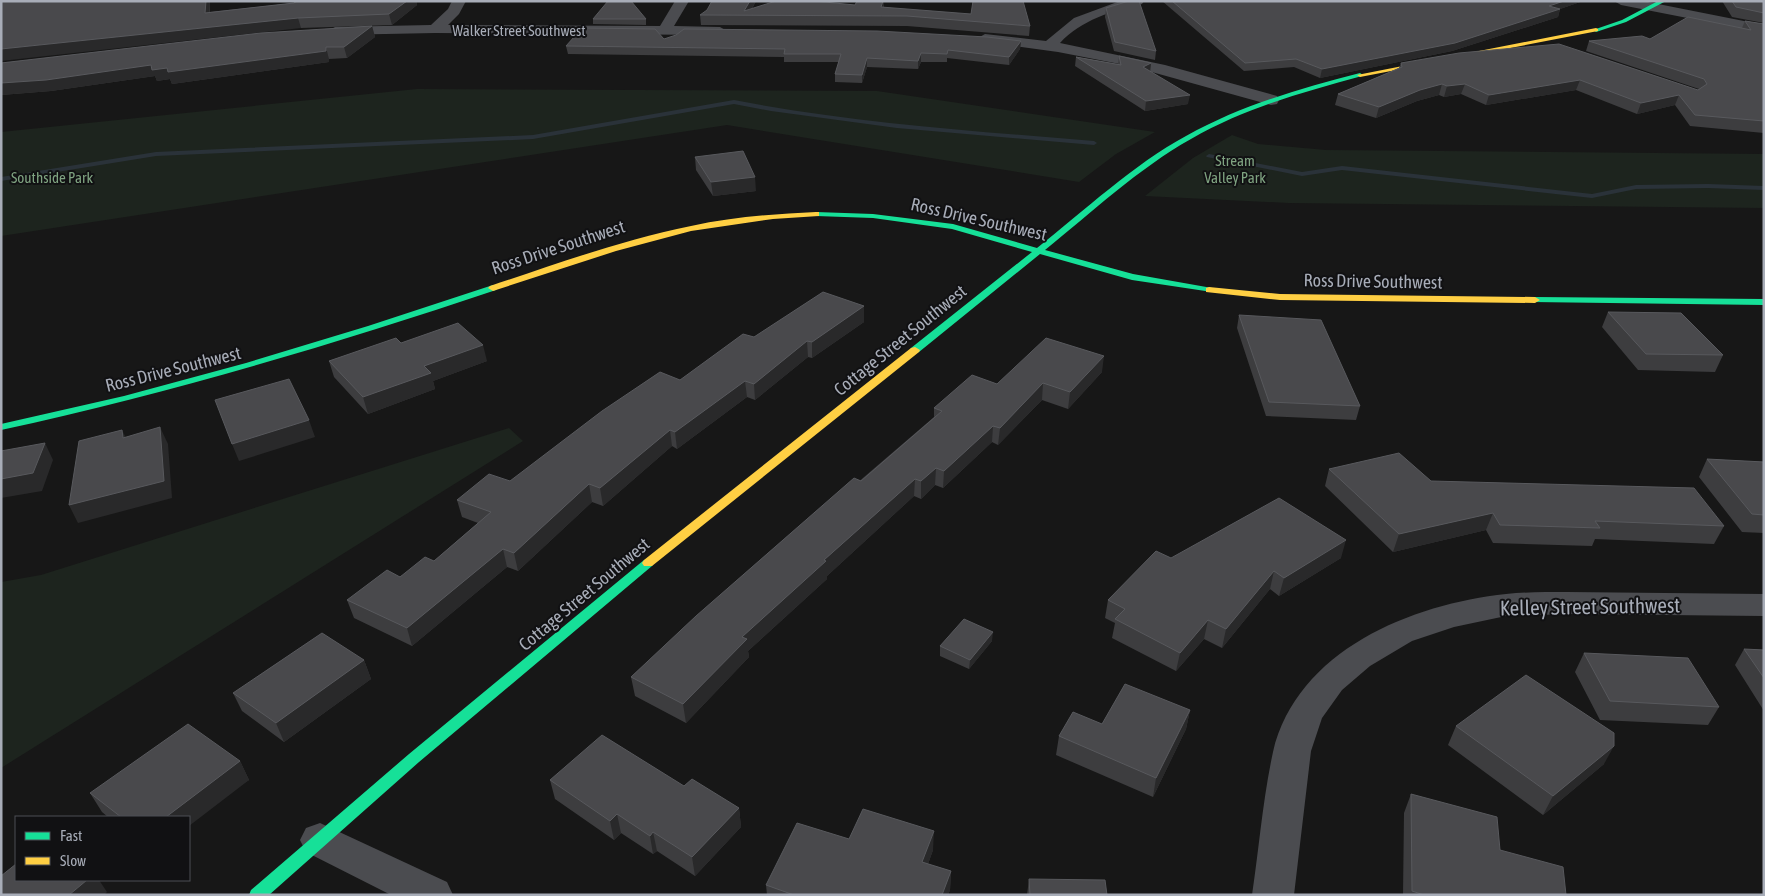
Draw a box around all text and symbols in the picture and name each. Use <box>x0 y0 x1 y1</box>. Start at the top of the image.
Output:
street label: Walker Street Southwest <box>452 22 586 39</box>
park label: Stream Valley Park <box>1204 152 1266 186</box>
park label: Southside Park <box>11 169 93 186</box>
street label: Ross Drive Southwest <box>909 193 1049 245</box>
street label: Ross Drive Southwest <box>489 216 627 278</box>
street label: Ross Drive Southwest <box>1303 269 1443 293</box>
street label: Cottage Street Southwest <box>830 280 970 400</box>
street label: Ross Drive Southwest <box>103 342 243 396</box>
street label: Cottage Street Southwest <box>514 533 654 655</box>
street label: Kelley Street Southwest <box>1500 592 1680 620</box>
legend <box>15 816 190 881</box>
text: Fast <box>60 827 82 844</box>
text: Slow <box>60 852 86 869</box>

